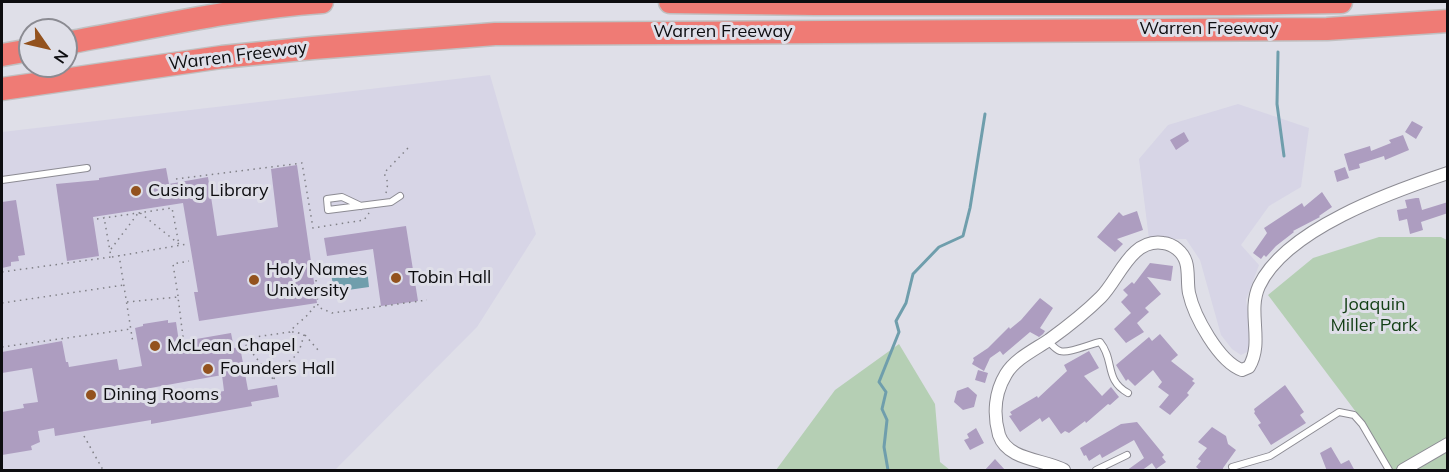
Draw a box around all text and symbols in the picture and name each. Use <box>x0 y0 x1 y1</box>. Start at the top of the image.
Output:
north arrow <box>18 18 78 78</box>
street label: Warren Freeway <box>1139 18 1279 40</box>
street label: Warren Freeway <box>653 21 793 43</box>
street label: Warren Freeway <box>168 37 308 75</box>
text: N <box>50 46 73 68</box>
place label: Cusing Library <box>148 180 269 202</box>
marker: Cusing Library <box>129 184 143 198</box>
place label: Holy Names University <box>266 259 367 302</box>
place label: Tobin Hall <box>408 267 491 289</box>
marker: Tobin Hall <box>389 271 403 285</box>
marker: Holy Names University <box>247 273 261 287</box>
park label: Joaquin Miller Park <box>1330 294 1418 336</box>
place label: McLean Chapel <box>167 335 295 357</box>
marker: McLean Chapel <box>148 339 162 353</box>
place label: Founders Hall <box>220 358 335 380</box>
marker: Founders Hall <box>201 362 215 376</box>
place label: Dining Rooms <box>103 384 219 406</box>
marker: Dining Rooms <box>84 388 98 402</box>

